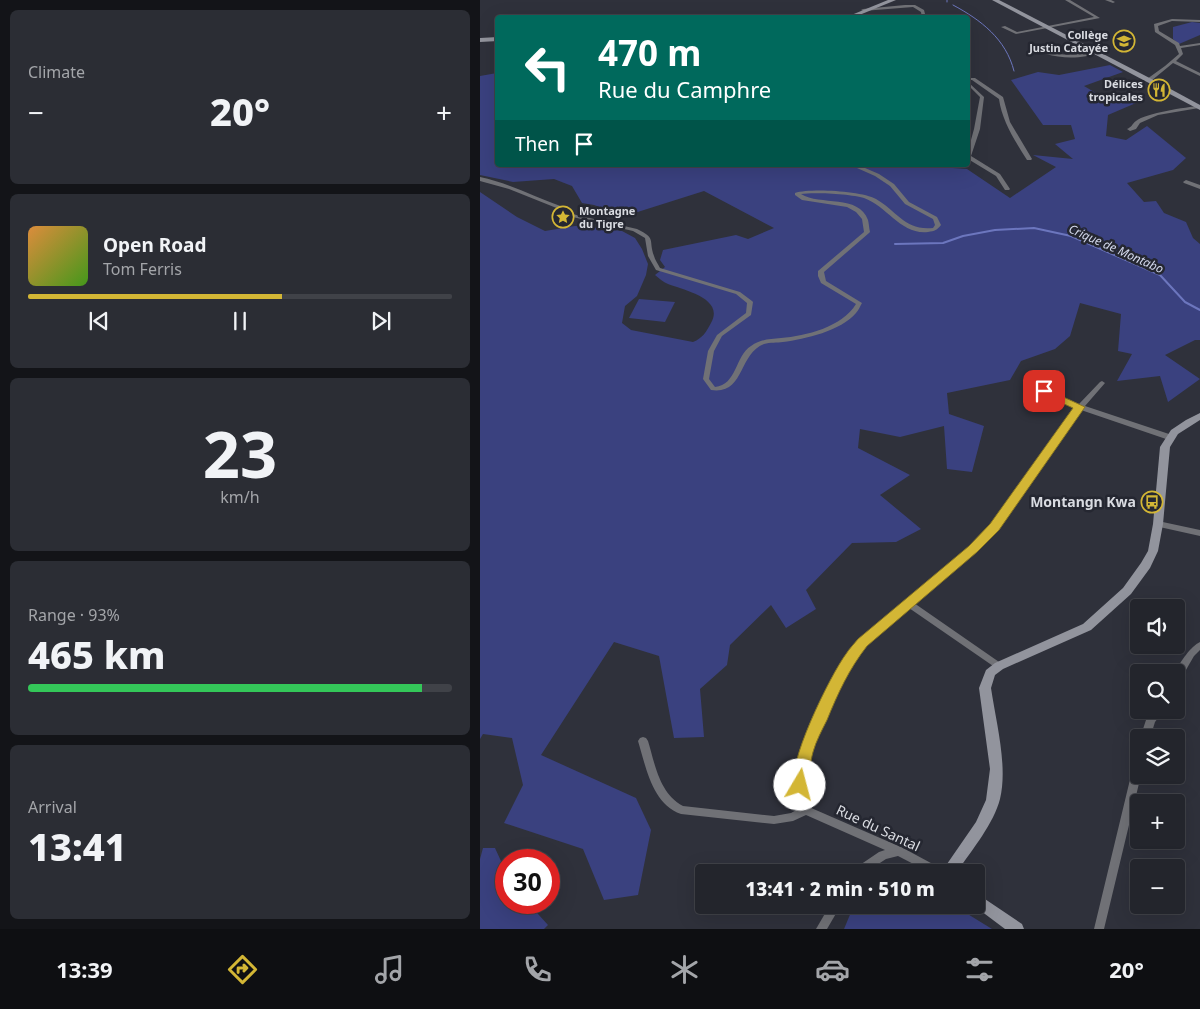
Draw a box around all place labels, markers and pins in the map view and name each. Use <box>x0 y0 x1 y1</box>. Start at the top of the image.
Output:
place label: Collège Justin Catayée <box>1028 27 1108 55</box>
school or university icon: Collège Justin Catayée <box>1112 29 1136 53</box>
place label: Délices tropicales <box>1089 76 1143 104</box>
restaurant icon: Délices tropicales <box>1147 78 1171 102</box>
place label: Montagne du Tigre <box>579 203 636 231</box>
place icon: Montagne du Tigre <box>551 205 575 229</box>
pin <box>1023 370 1065 412</box>
bus stop icon: Montangn Kwa <box>1140 490 1164 514</box>
place label: Montangn Kwa <box>1030 492 1136 511</box>

